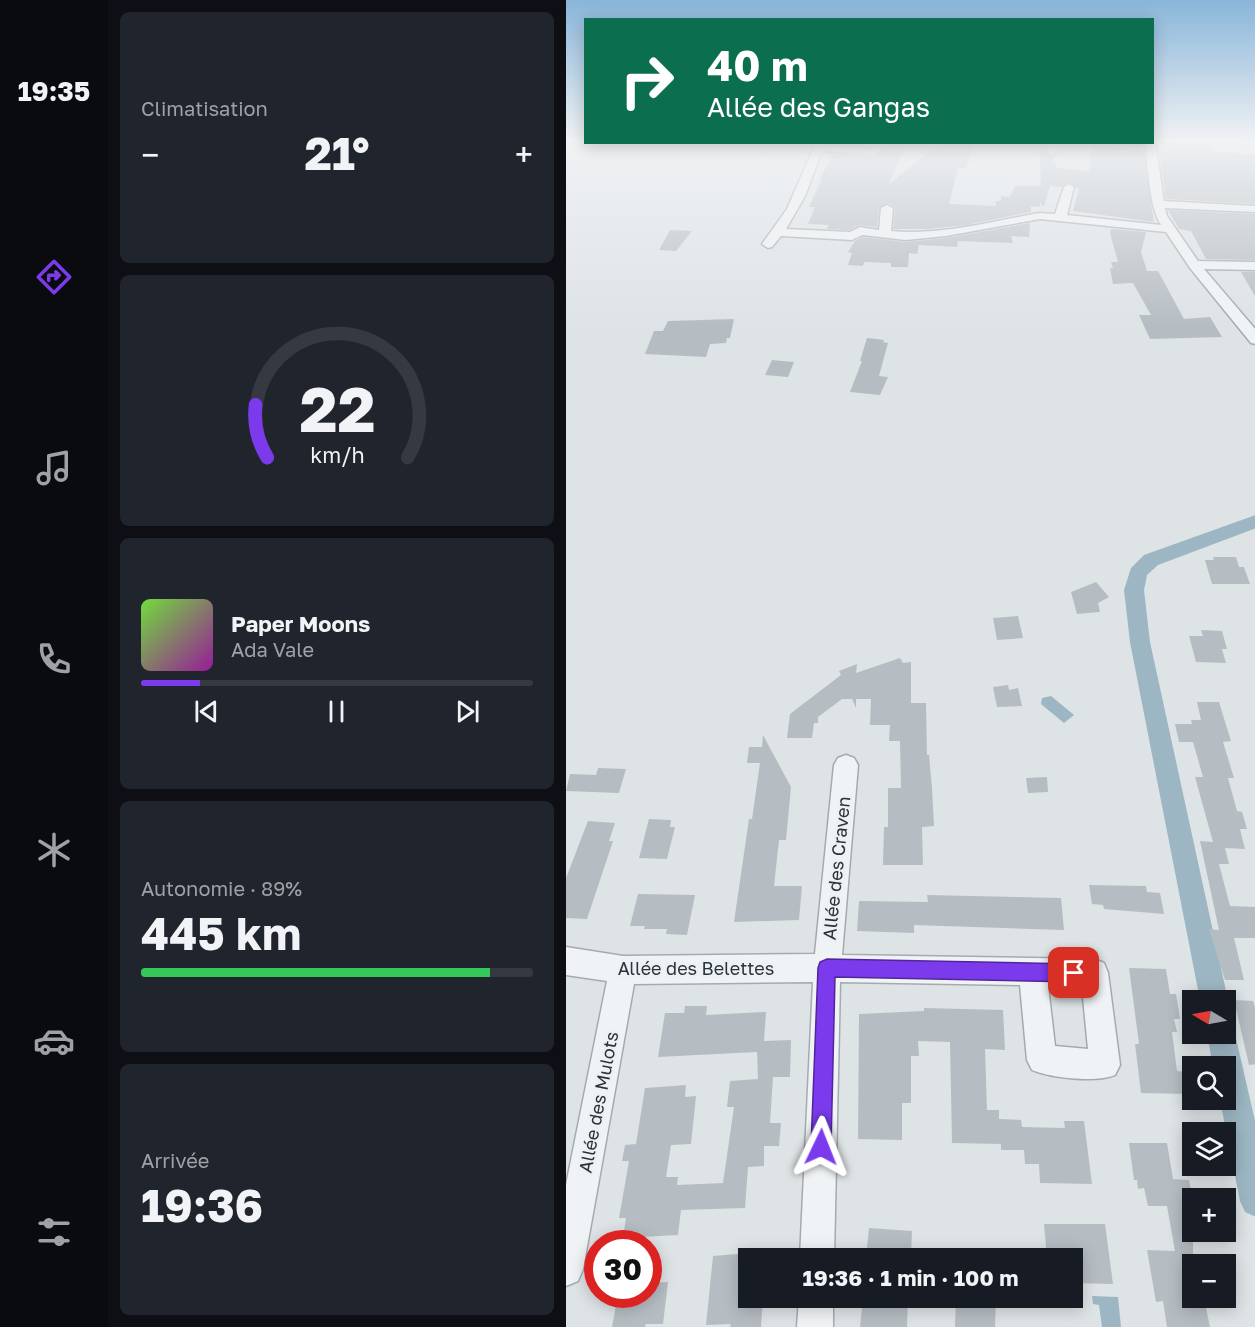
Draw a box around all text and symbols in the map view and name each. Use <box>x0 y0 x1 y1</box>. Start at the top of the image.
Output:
text: 40 m <box>707 40 808 90</box>
icon: right <box>608 42 686 120</box>
text: 19:35 <box>18 75 90 107</box>
text: Allée des Gangas <box>707 91 930 123</box>
text: Climatisation <box>141 96 268 120</box>
text: 21° <box>304 126 370 180</box>
text: − <box>141 135 159 174</box>
text: + <box>515 135 533 174</box>
icon: directions <box>33 256 75 298</box>
text: 22 <box>299 371 375 446</box>
text: km/h <box>310 442 364 468</box>
icon: music <box>33 447 75 489</box>
text: Paper Moons <box>231 610 370 637</box>
text: Ada Vale <box>231 637 314 661</box>
icon: phone <box>33 638 75 680</box>
icon: previous <box>190 695 223 728</box>
icon: pause <box>320 695 353 728</box>
icon: next <box>451 695 484 728</box>
street label: Allée des Craven <box>818 795 854 941</box>
icon: climate <box>33 829 75 871</box>
text: Autonomie · 89% <box>141 876 302 900</box>
text: 445 km <box>141 906 301 960</box>
pin <box>1048 947 1099 998</box>
icon: arrive <box>1057 956 1090 989</box>
street label: Allée des Belettes <box>618 957 774 979</box>
north arrow <box>1182 990 1236 1044</box>
map controls <box>1182 990 1236 1308</box>
icon: car <box>33 1020 75 1062</box>
street label: Allée des Mulots <box>574 1029 622 1175</box>
button: search <box>1182 1056 1236 1110</box>
position arrow <box>789 1115 853 1179</box>
button: layers <box>1182 1122 1236 1176</box>
text: Arrivée <box>141 1148 209 1172</box>
text: 19:36 <box>141 1178 263 1232</box>
button: + <box>1182 1188 1236 1242</box>
icon: filters <box>33 1211 75 1253</box>
speed limit sign: 30 <box>584 1230 662 1308</box>
button: − <box>1182 1254 1236 1308</box>
text: 19:36 · 1 min · 100 m <box>803 1264 1018 1291</box>

